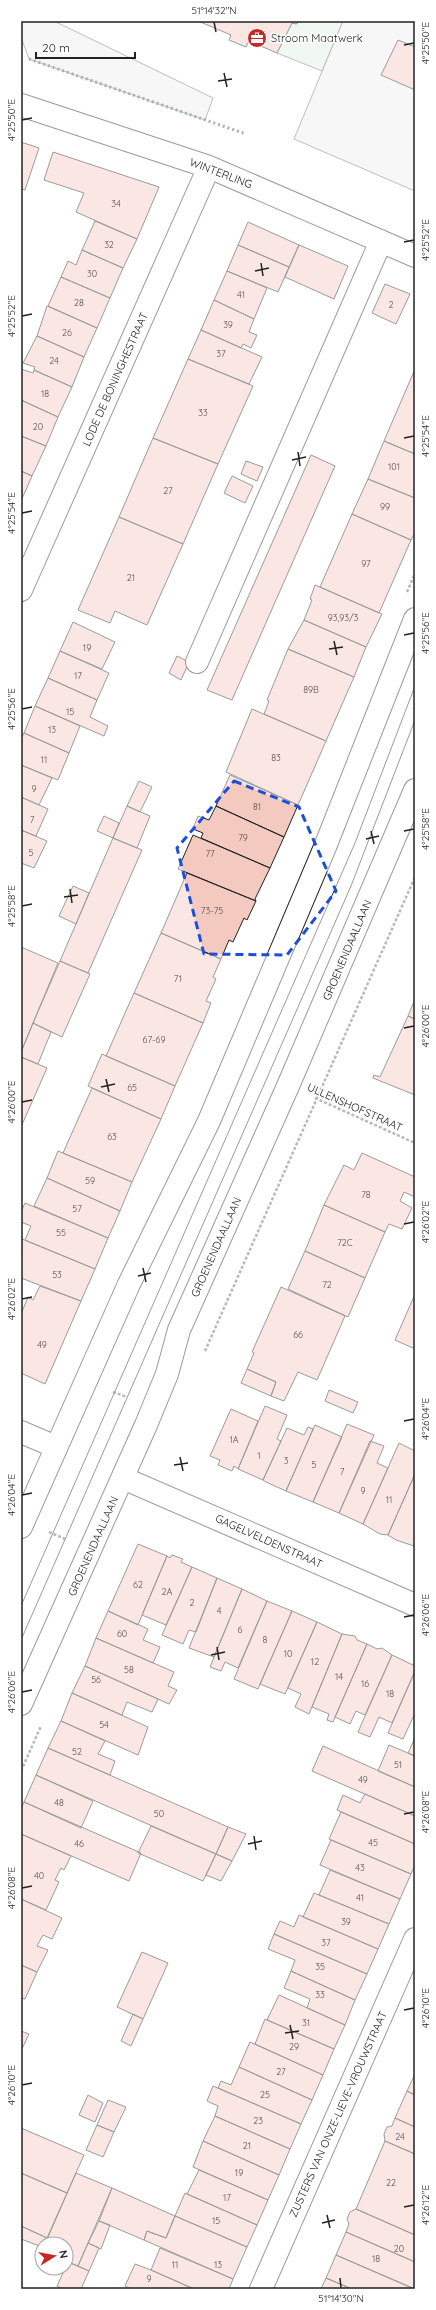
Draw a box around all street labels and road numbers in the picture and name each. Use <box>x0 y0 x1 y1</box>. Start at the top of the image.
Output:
street label: WINTERLING <box>188 155 254 191</box>
street label: LODE DE BONINGHESTRAAT <box>79 310 151 448</box>
street label: GROENENDAALLAAN <box>319 898 375 1002</box>
street label: ULLENSHOFSTRAAT <box>305 1080 405 1134</box>
street label: GROENENDAALLAAN <box>188 1195 244 1299</box>
street label: GROENENDAALLAAN <box>65 1494 121 1598</box>
street label: GAGELVELDENSTRAAT <box>213 1511 325 1571</box>
street label: ZUSTERS VAN ONZE-LIEVE-VROUWSTRAAT <box>286 2008 390 2219</box>

